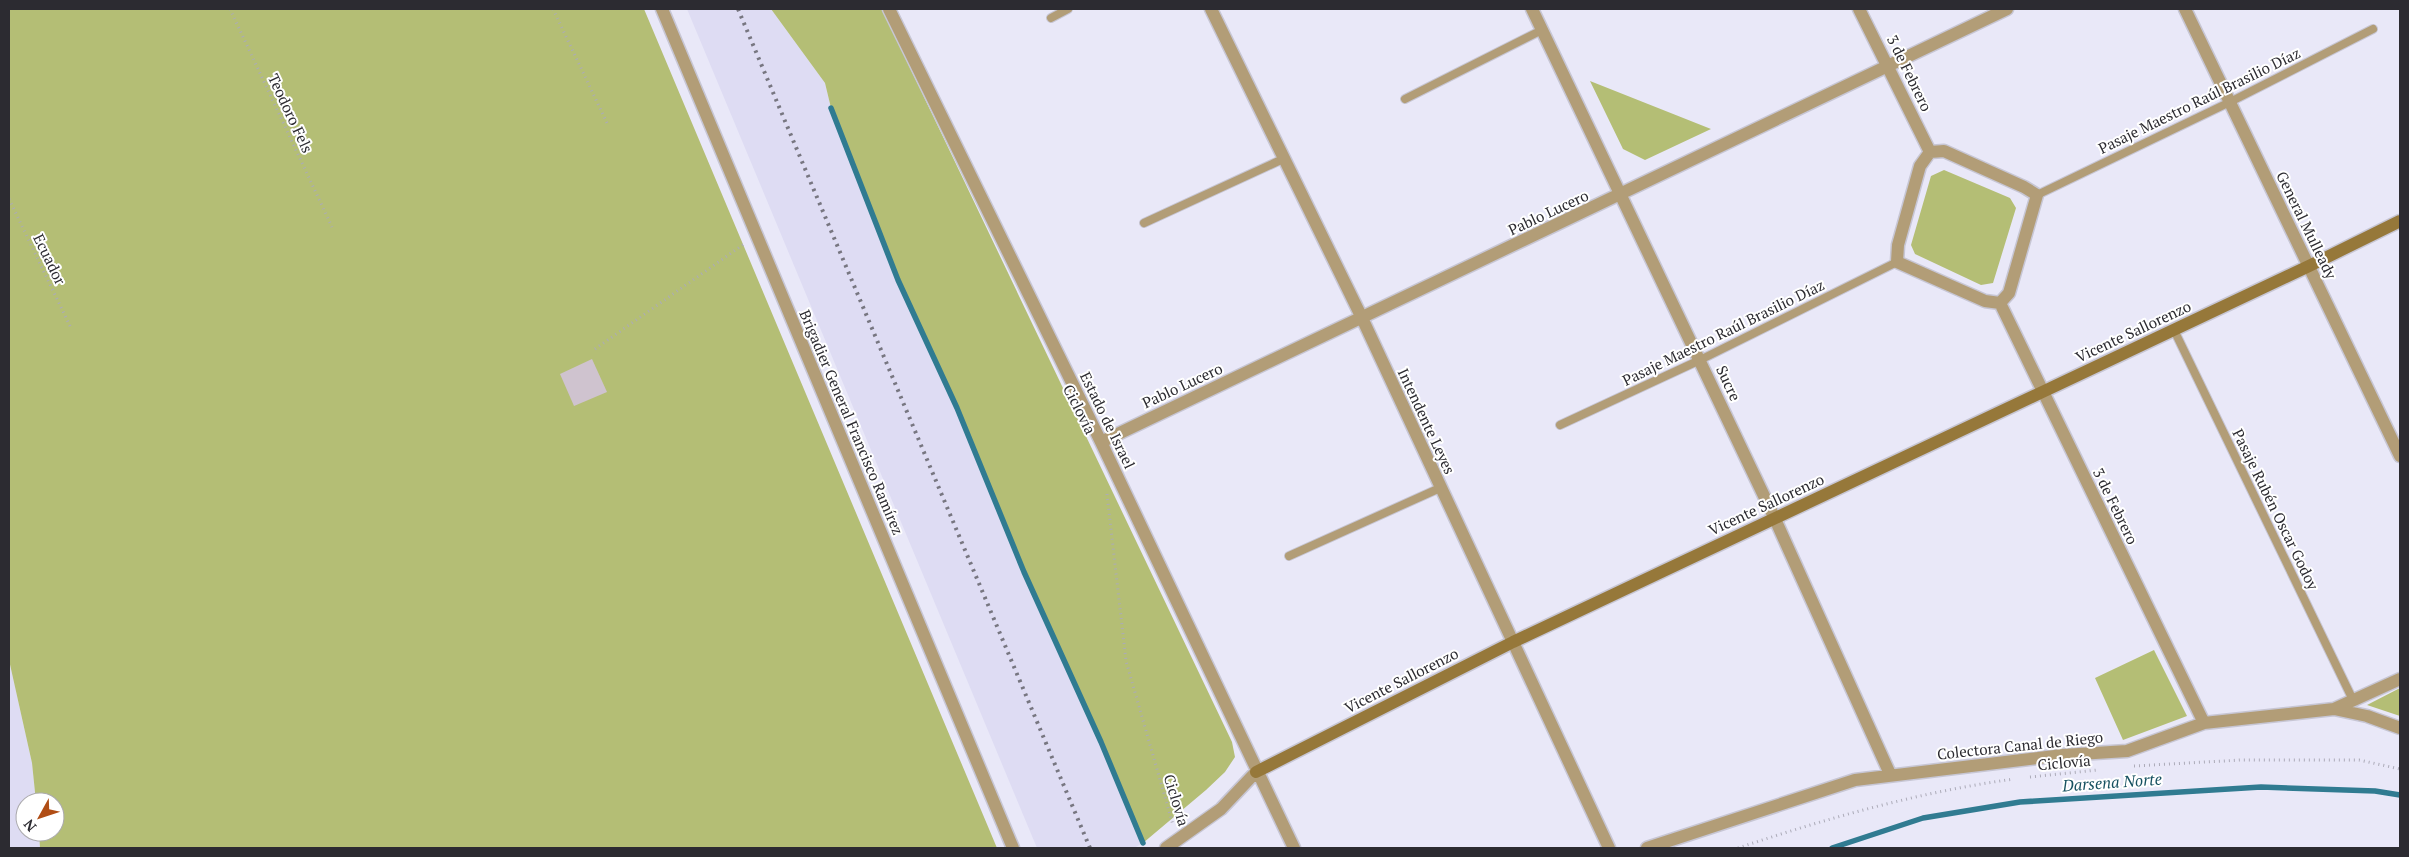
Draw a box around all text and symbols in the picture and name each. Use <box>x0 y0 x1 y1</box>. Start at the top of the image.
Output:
street label: 3 de Febrero <box>1883 32 1937 114</box>
street label: Pasaje Maestro Raúl Brasilio Díaz <box>2095 42 2303 158</box>
street label: Teodoro Fels <box>264 70 318 156</box>
street label: General Mulleady <box>2272 168 2342 283</box>
street label: Pablo Lucero <box>1505 185 1591 239</box>
street label: Ecuador <box>29 230 71 288</box>
street label: Pasaje Maestro Raúl Brasilio Díaz <box>1619 274 1827 390</box>
street label: Vicente Sallorenzo <box>2072 295 2194 367</box>
street label: Brigadier General Francisco Ramírez <box>795 306 909 538</box>
street label: Pablo Lucero <box>1139 358 1225 412</box>
street label: Sucre <box>1712 362 1746 404</box>
street label: Intendente Leyes <box>1394 365 1460 477</box>
street label: Estado de Israel <box>1076 368 1140 472</box>
street label: Ciclovía <box>1059 381 1101 438</box>
street label: Pasaje Rubén Oscar Godoy <box>2228 425 2324 593</box>
street label: 3 de Febrero <box>2089 465 2143 547</box>
street label: Vicente Sallorenzo <box>1705 468 1827 540</box>
street label: Vicente Sallorenzo <box>1341 643 1461 717</box>
street label: Colectora Canal de Riego <box>1936 726 2104 764</box>
street label: Ciclovía <box>2037 750 2092 774</box>
water label: Darsena Norte <box>2060 768 2163 797</box>
street label: Ciclovía <box>1160 772 1194 829</box>
north arrow <box>15 792 65 842</box>
text: N <box>19 815 40 836</box>

